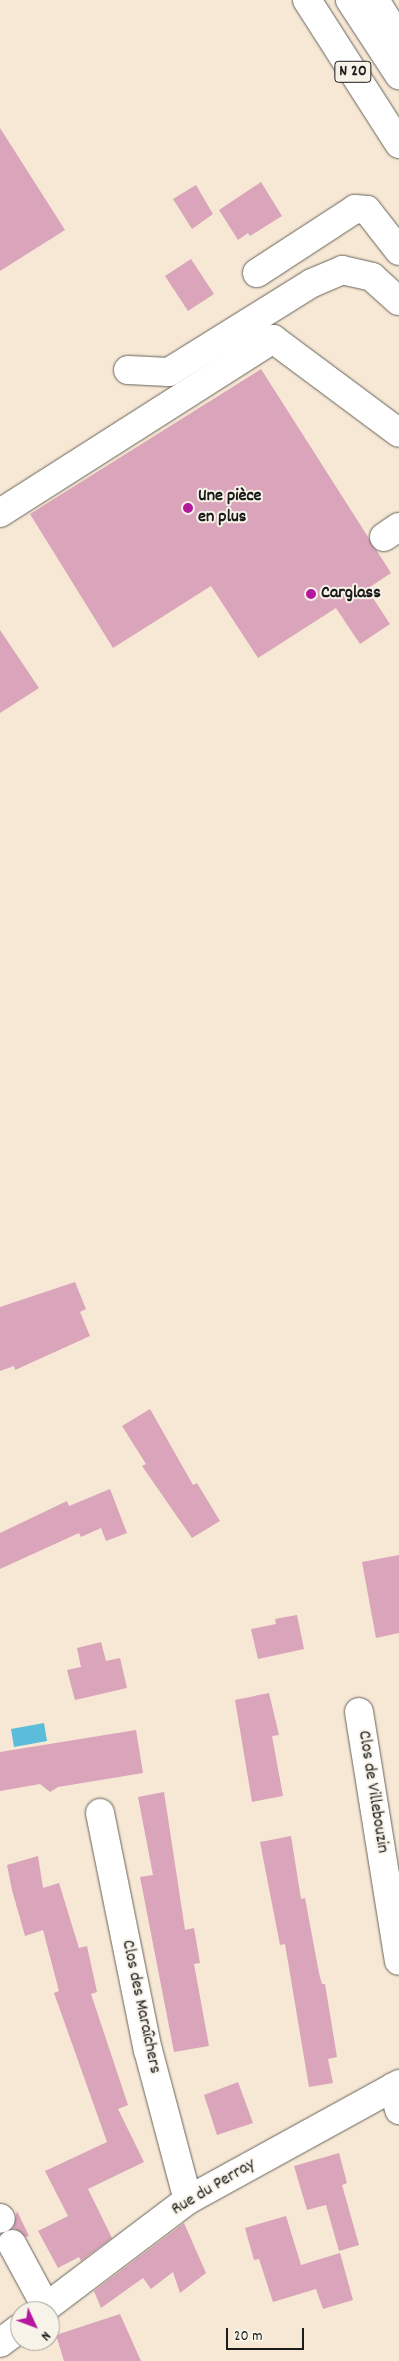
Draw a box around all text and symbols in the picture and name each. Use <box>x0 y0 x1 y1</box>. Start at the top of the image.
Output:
road number: N 20 <box>334 58 372 86</box>
place label: Une pièce en plus <box>198 487 262 530</box>
marker: Une pièce en plus <box>182 502 194 514</box>
place label: Carglass <box>321 583 381 605</box>
marker: Carglass <box>305 588 317 600</box>
street label: Clos de Villebouzin <box>352 1729 392 1855</box>
street label: Clos des Maraîchers <box>115 1938 165 2076</box>
street label: Rue du Perray <box>168 2155 260 2221</box>
north arrow <box>10 2301 60 2351</box>
scale bar <box>229 2318 306 2350</box>
text: N <box>36 2326 55 2345</box>
text: 20 m <box>234 2326 262 2348</box>

